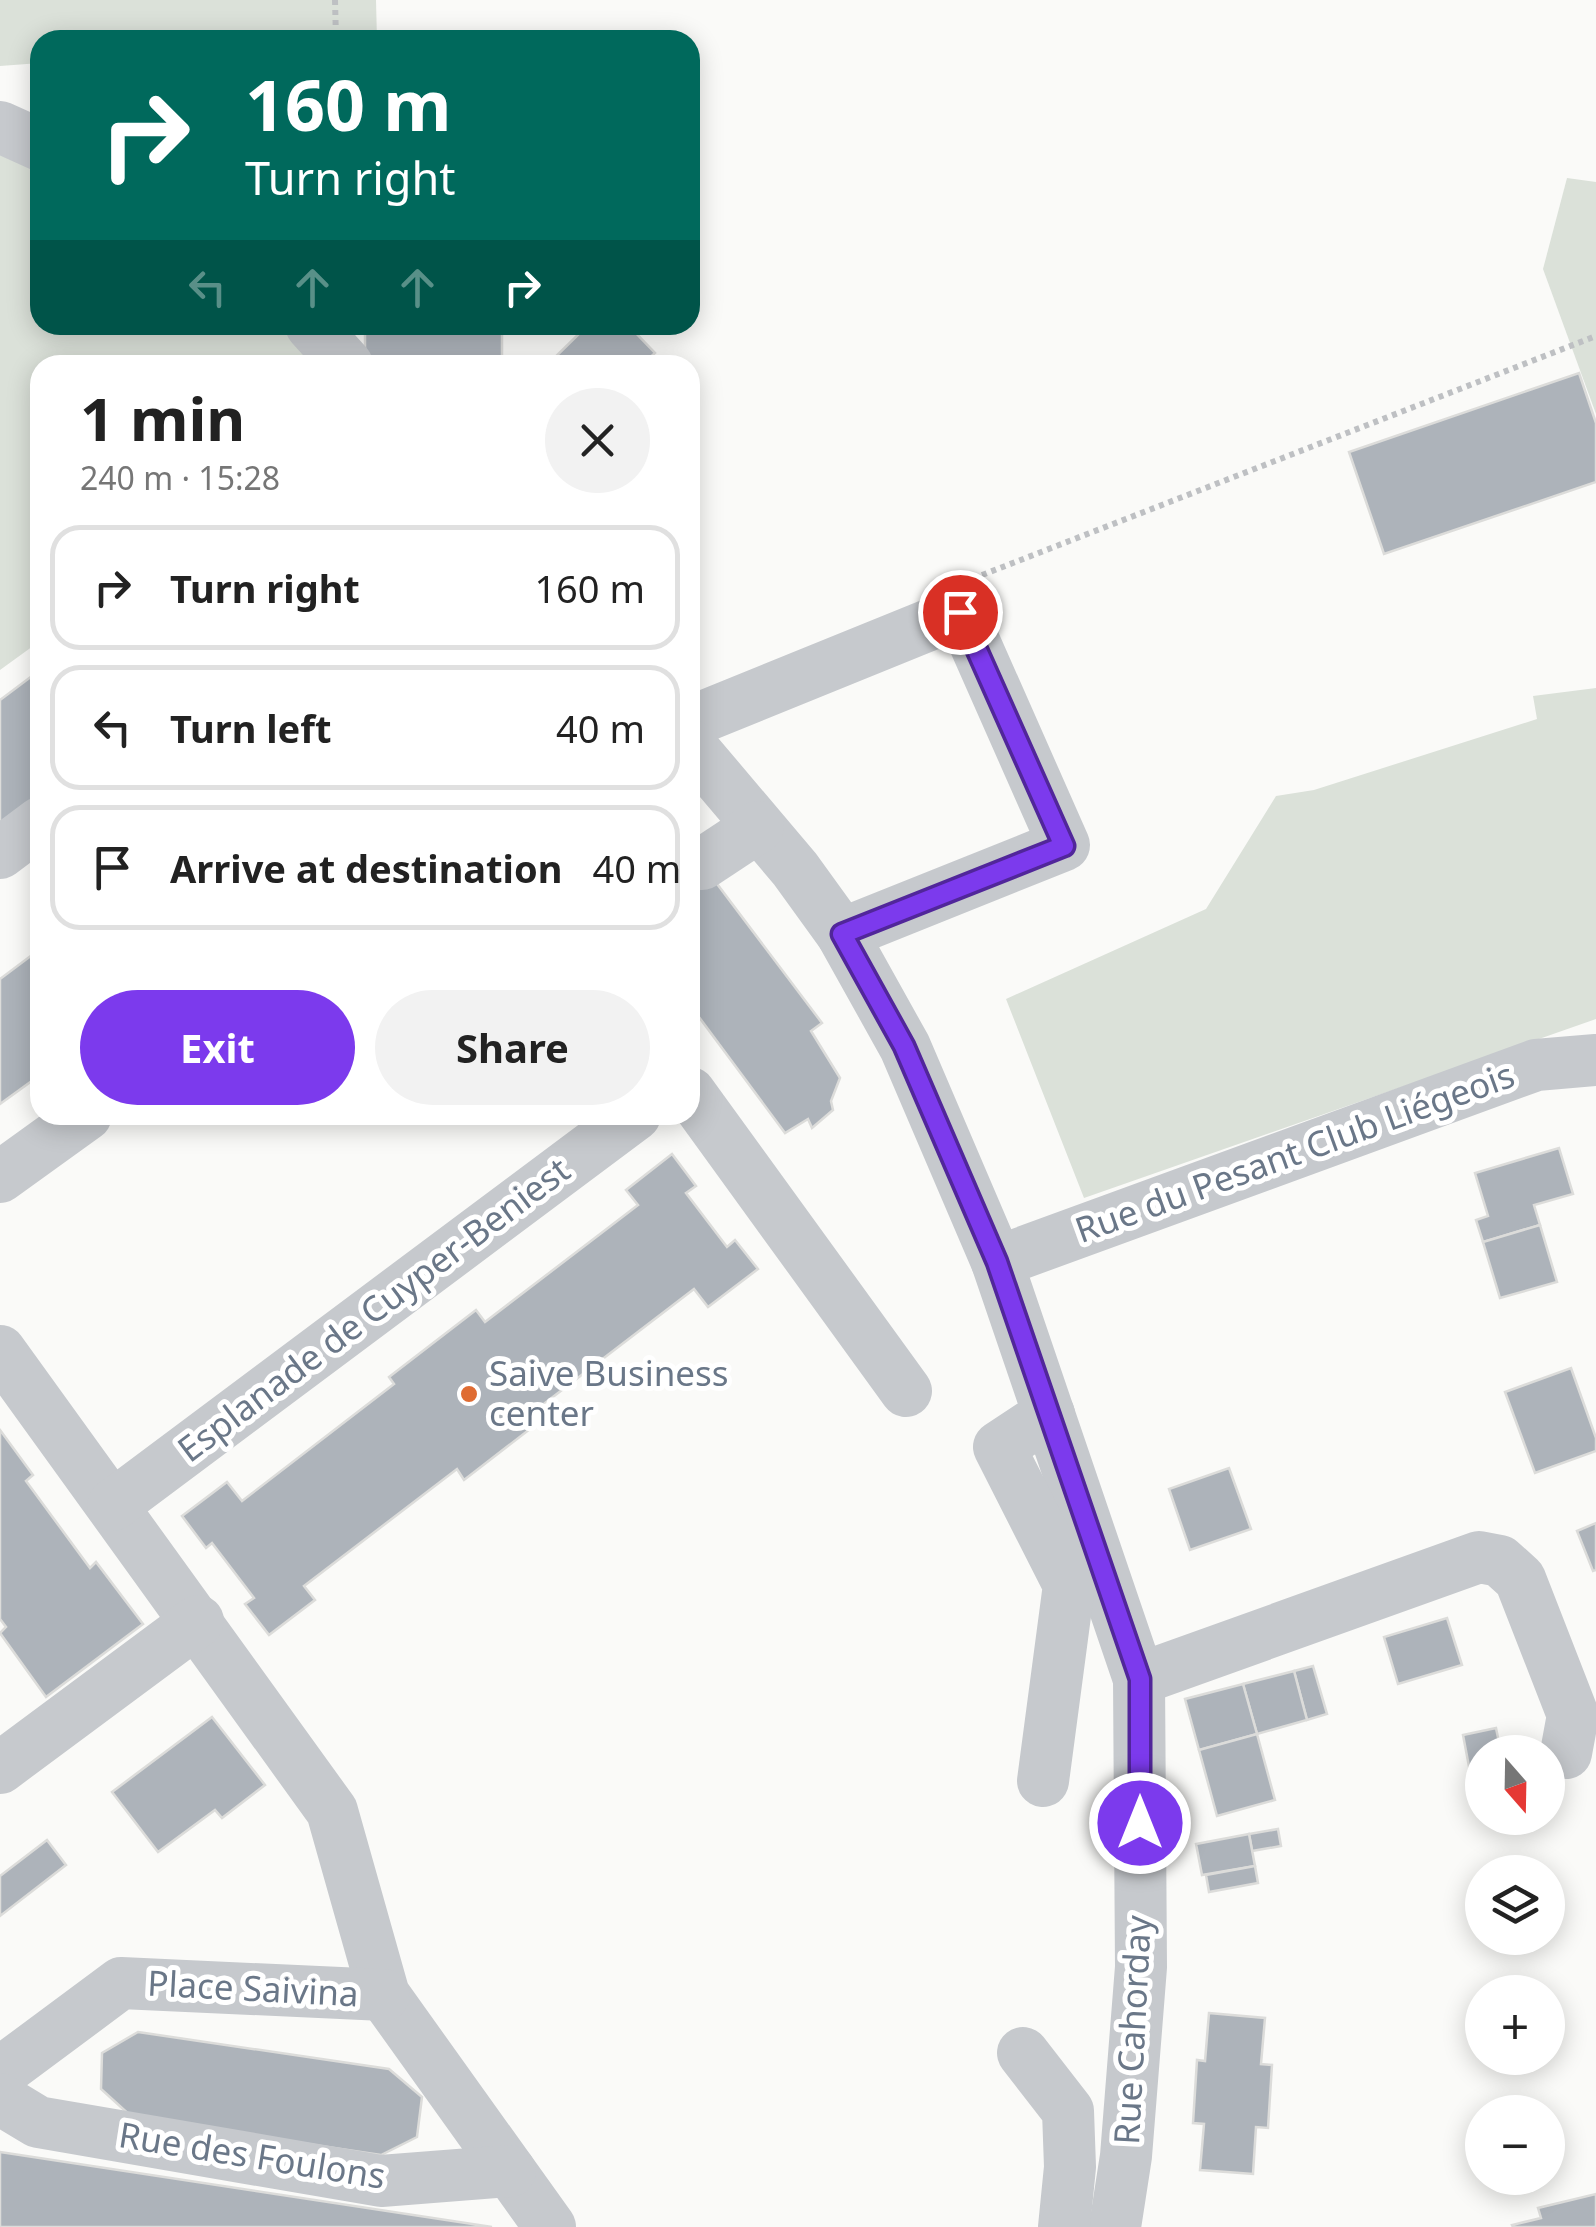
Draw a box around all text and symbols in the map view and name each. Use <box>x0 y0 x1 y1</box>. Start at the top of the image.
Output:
text: 160 m <box>245 56 452 152</box>
icon: right <box>80 70 210 200</box>
text: Turn right <box>245 147 456 208</box>
icon: left <box>180 260 235 315</box>
icon: ahead <box>285 260 340 315</box>
icon: ahead <box>390 260 445 315</box>
icon: right <box>495 260 550 315</box>
text: 1 min <box>80 377 245 459</box>
button: close <box>545 388 650 493</box>
text: 240 m · 15:28 <box>80 456 280 499</box>
icon: right <box>85 560 140 615</box>
text: Turn right <box>170 562 360 614</box>
text: 160 m <box>534 562 645 614</box>
pin <box>918 570 1003 655</box>
icon: arrive <box>933 585 988 640</box>
icon: left <box>85 700 140 755</box>
text: Turn left <box>170 702 332 754</box>
text: 40 m <box>556 702 645 754</box>
icon: arrive <box>85 840 140 895</box>
text: Arrive at destination <box>170 842 562 894</box>
text: 40 m <box>592 842 681 894</box>
button: Exit <box>80 990 355 1105</box>
button: Share <box>375 990 650 1105</box>
street label: Rue du Pesant Club Liégeois <box>1068 1050 1521 1253</box>
street label: Esplanade de Cuyper-Beniest <box>168 1146 579 1472</box>
place label: Saive Business center <box>489 1349 729 1436</box>
marker: Saive Business center <box>458 1383 480 1405</box>
north arrow <box>1465 1735 1565 1835</box>
map controls <box>1465 1735 1565 2195</box>
position arrow <box>1088 1771 1192 1875</box>
button: layers <box>1465 1855 1565 1955</box>
street label: Rue Cahorday <box>1102 1914 1161 2146</box>
street label: Place Saivina <box>146 1959 360 2017</box>
button: + <box>1465 1975 1565 2075</box>
button: − <box>1465 2095 1565 2195</box>
street label: Rue des Foulons <box>116 2110 389 2199</box>

